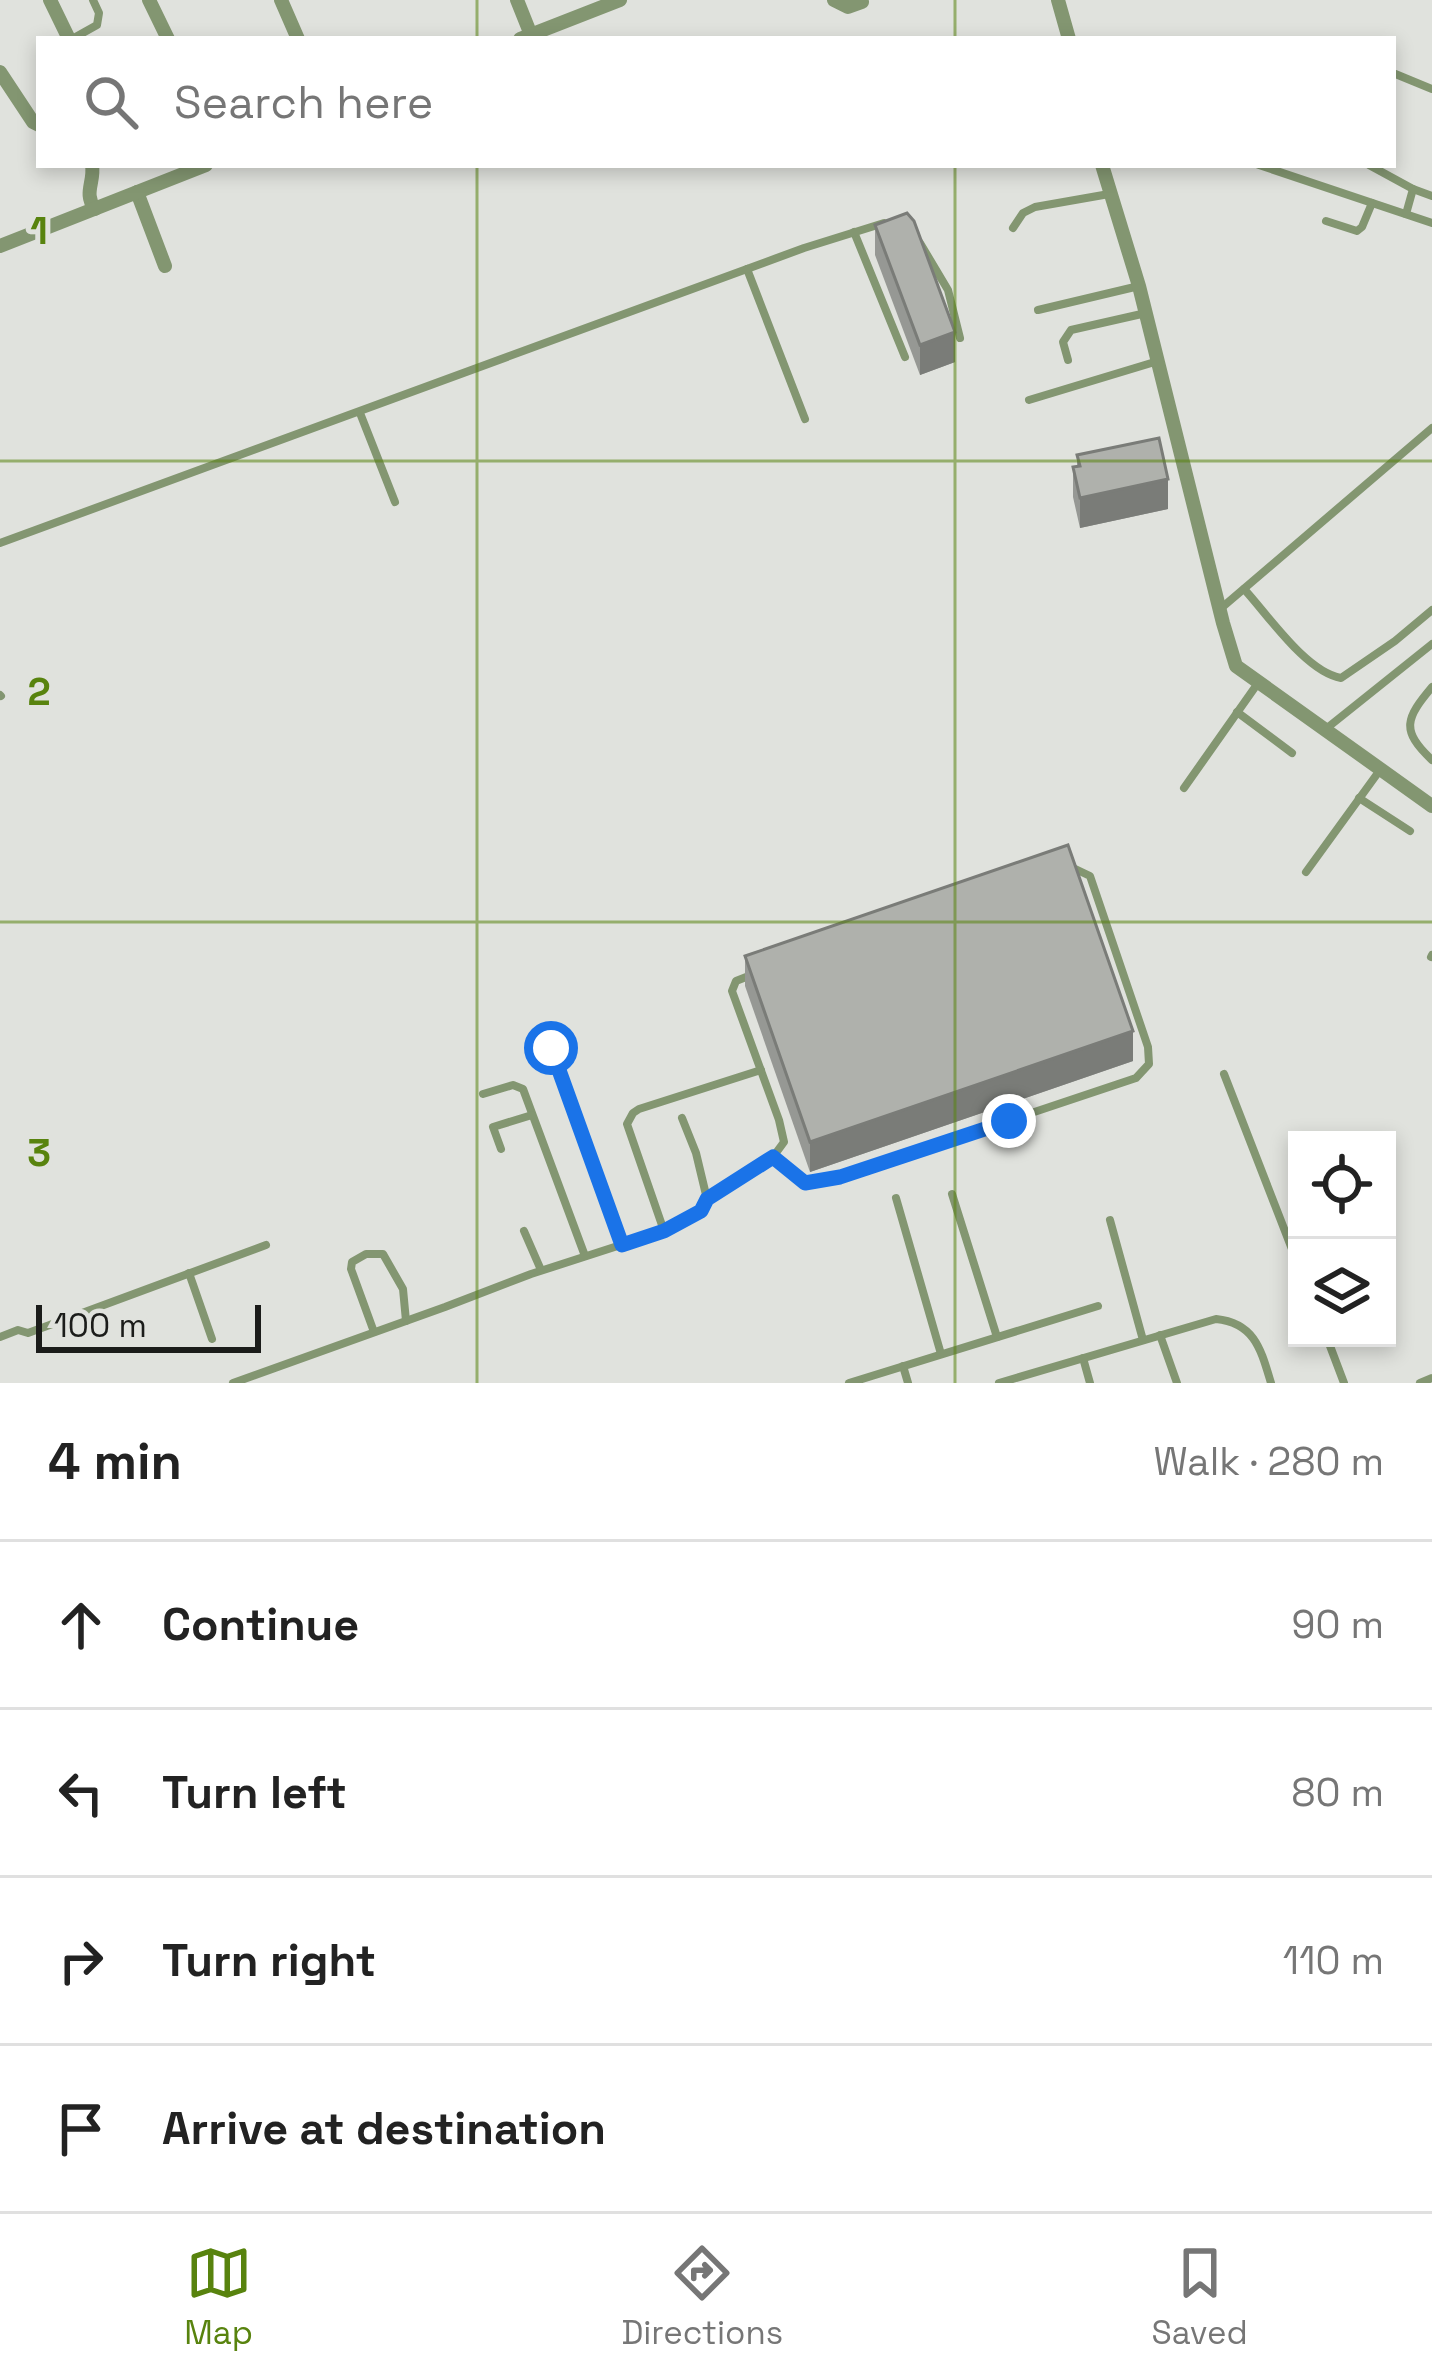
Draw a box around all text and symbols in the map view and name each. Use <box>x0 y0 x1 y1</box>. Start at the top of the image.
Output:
search box <box>36 36 1396 168</box>
icon: search <box>78 69 144 135</box>
text: Search here <box>174 74 433 131</box>
text: 1 <box>30 206 48 255</box>
text: 2 <box>27 667 51 716</box>
route start <box>524 1021 578 1075</box>
route end <box>982 1094 1036 1148</box>
text: 3 <box>27 1128 51 1177</box>
map controls <box>1288 1131 1396 1347</box>
button: locate <box>1288 1131 1396 1239</box>
button: layers <box>1288 1239 1396 1347</box>
scale bar <box>36 1299 261 1352</box>
text: 100 m <box>54 1305 147 1347</box>
text: 4 min <box>48 1429 182 1494</box>
text: Walk · 280 m <box>1154 1437 1384 1486</box>
icon: ahead <box>48 1592 114 1658</box>
text: Continue <box>162 1596 359 1653</box>
text: 90 m <box>1292 1600 1384 1649</box>
icon: left <box>48 1760 114 1826</box>
text: Turn left <box>162 1764 347 1821</box>
text: 80 m <box>1291 1768 1384 1817</box>
icon: right <box>48 1928 114 1994</box>
text: Turn right <box>162 1932 376 1989</box>
text: 110 m <box>1283 1936 1384 1985</box>
icon: arrive <box>48 2096 114 2162</box>
text: Arrive at destination <box>162 2100 606 2157</box>
tab: Map <box>184 2240 253 2354</box>
tab: Directions <box>621 2240 783 2354</box>
tab: Saved <box>1152 2240 1248 2354</box>

